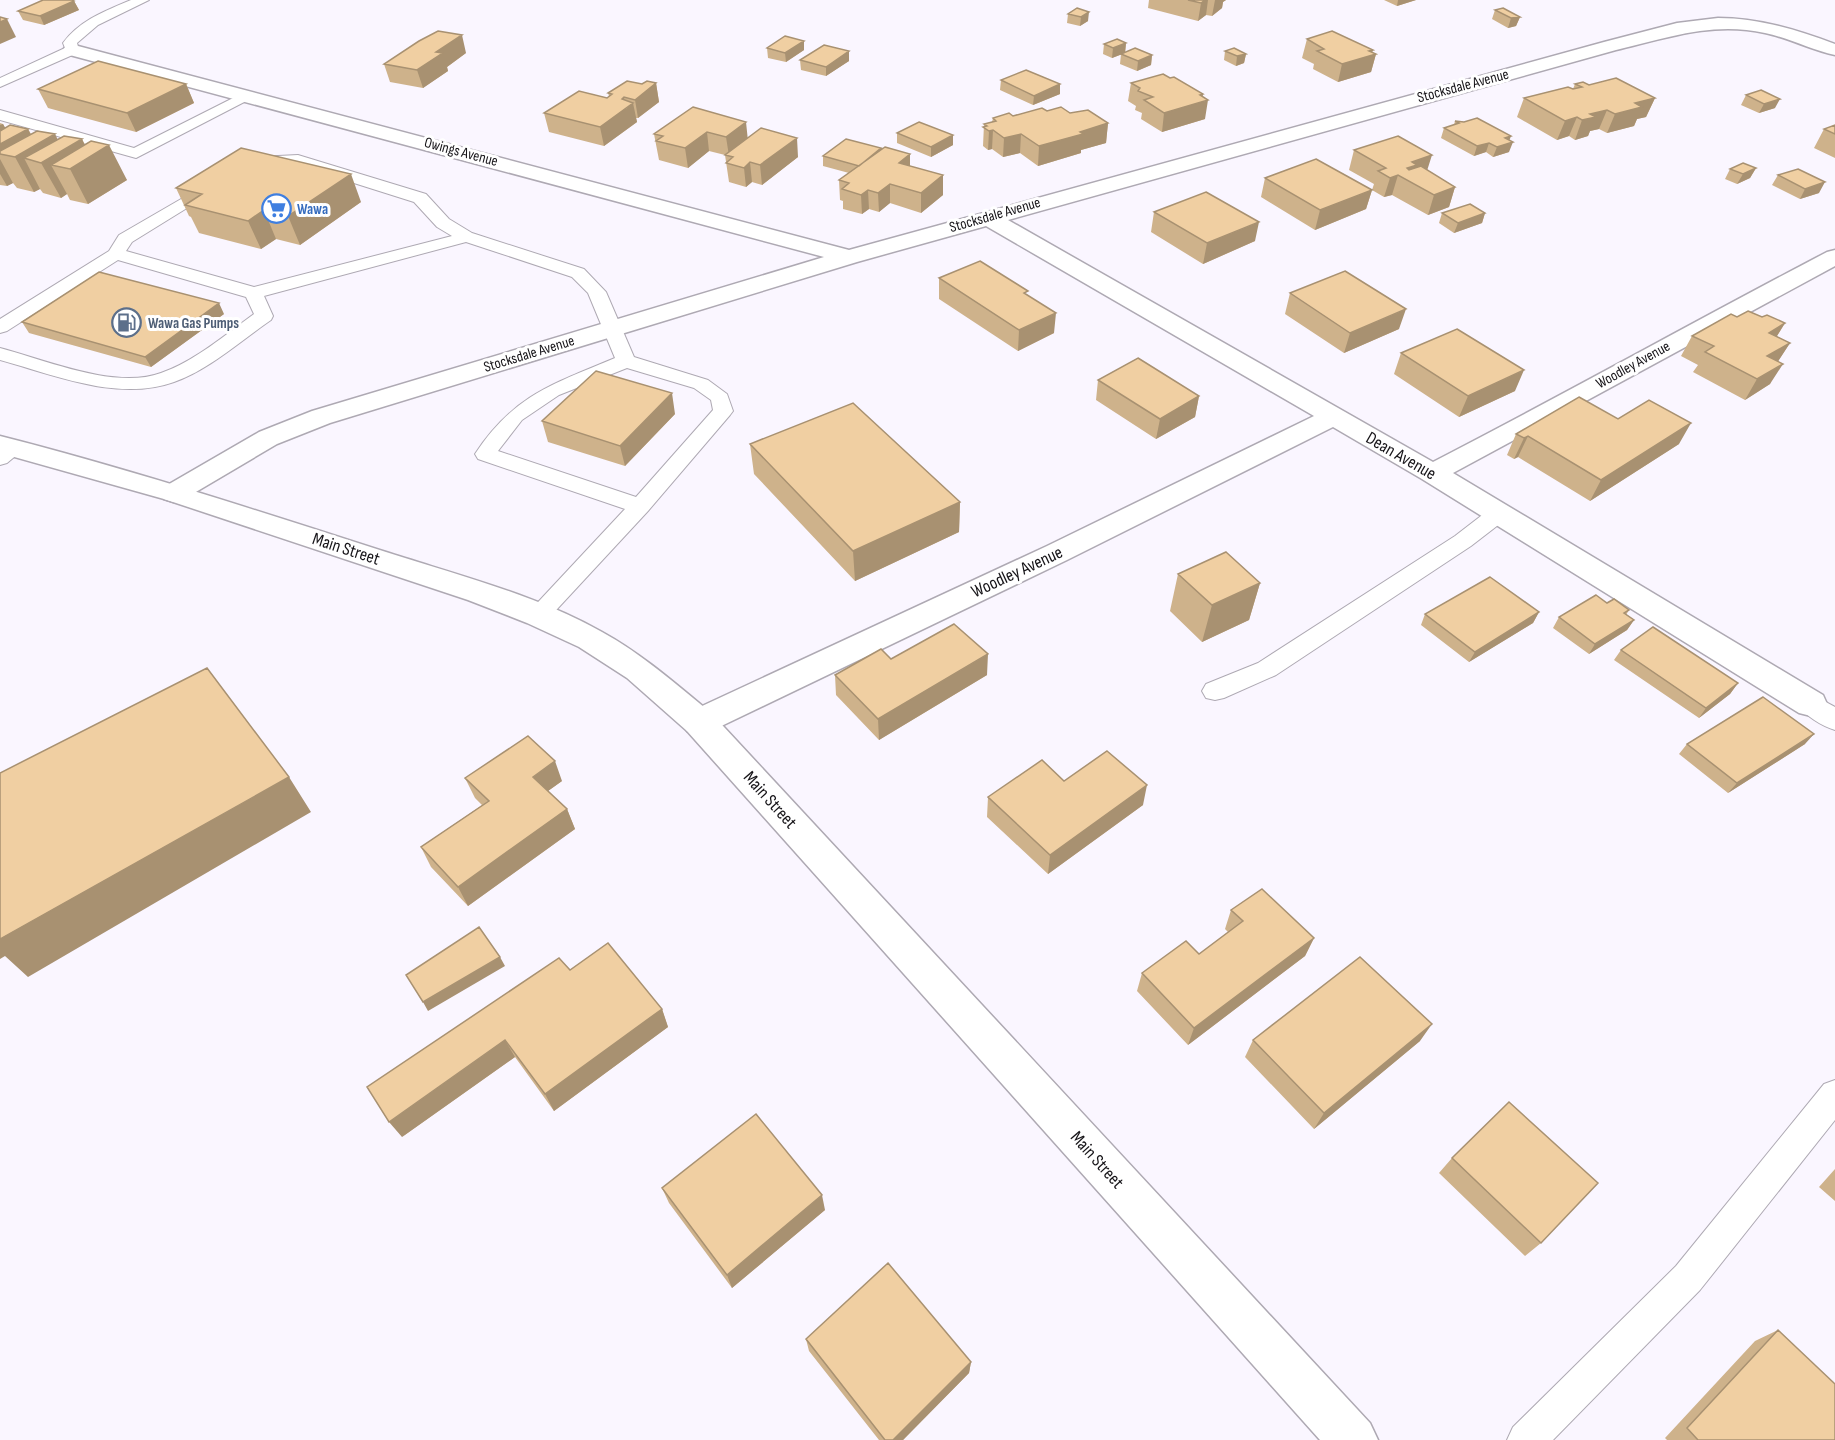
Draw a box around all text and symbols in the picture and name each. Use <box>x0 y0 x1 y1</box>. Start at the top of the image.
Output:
street label: Stocksdale Avenue <box>1415 65 1511 107</box>
street label: Owings Avenue <box>422 133 500 171</box>
supermarket icon: Wawa <box>260 193 292 225</box>
street label: Stocksdale Avenue <box>947 193 1043 237</box>
place label: Wawa <box>297 200 328 219</box>
fuel station icon: Wawa Gas Pumps <box>111 307 143 339</box>
place label: Wawa Gas Pumps <box>148 314 239 333</box>
street label: Stocksdale Avenue <box>481 331 577 377</box>
street label: Woodley Avenue <box>1593 337 1673 393</box>
street label: Dean Avenue <box>1362 428 1440 484</box>
street label: Main Street <box>310 528 383 570</box>
street label: Woodley Avenue <box>968 542 1066 602</box>
street label: Main Street <box>739 767 801 833</box>
street label: Main Street <box>1066 1127 1128 1193</box>

